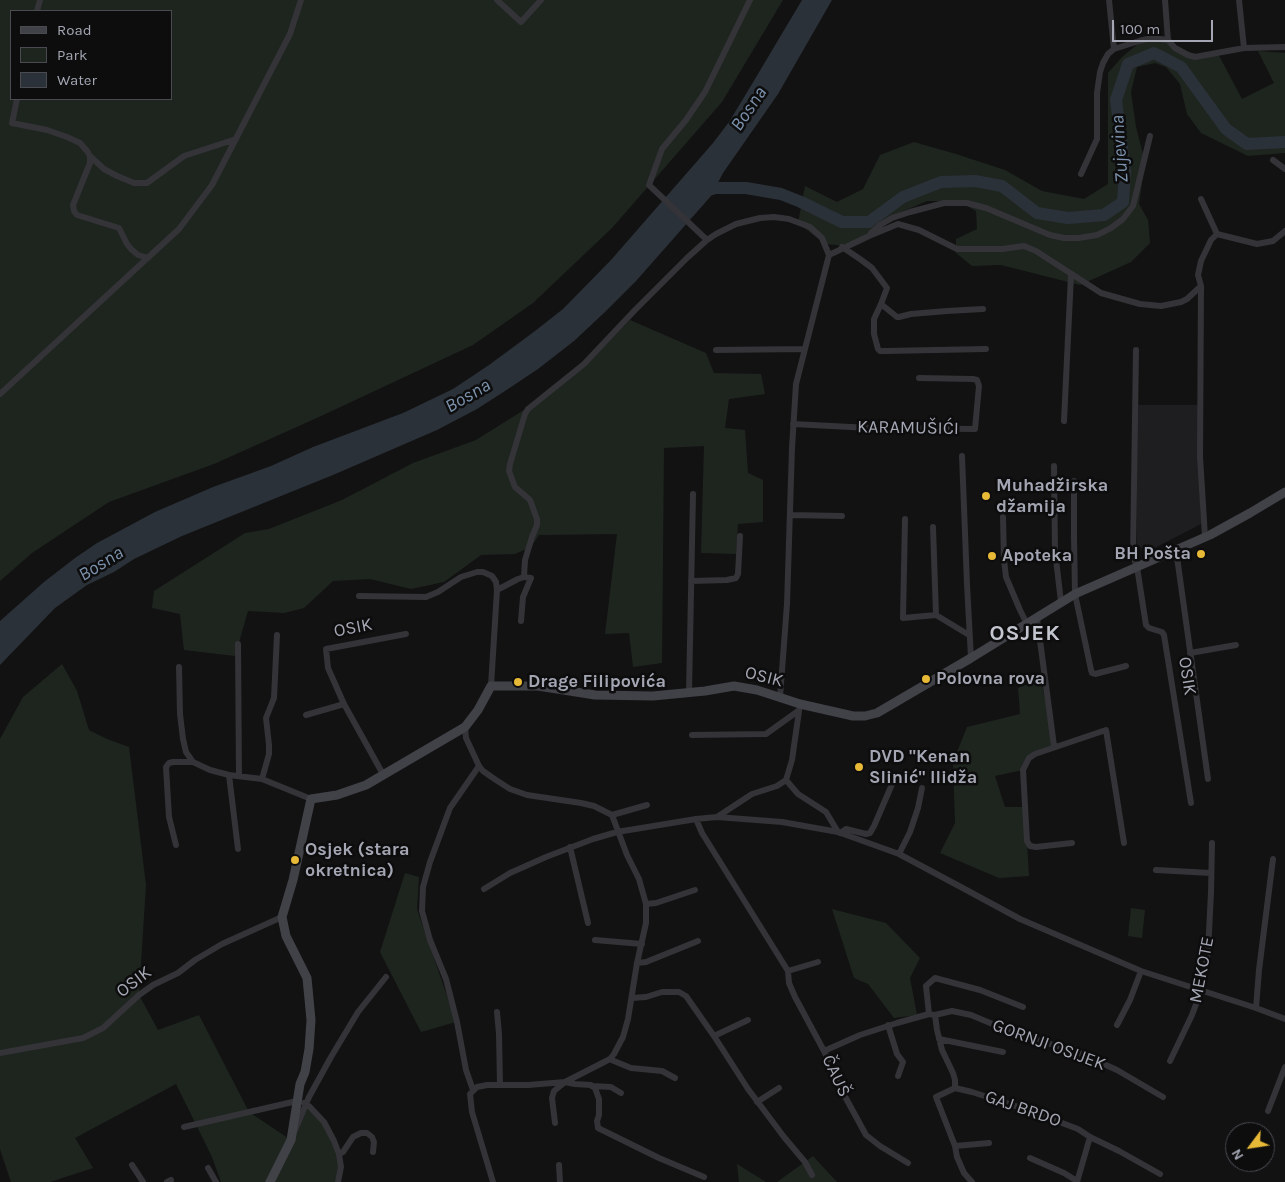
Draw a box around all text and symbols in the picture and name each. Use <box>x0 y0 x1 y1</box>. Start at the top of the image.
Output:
legend <box>10 10 172 100</box>
scale bar <box>1115 10 1216 42</box>
text: 100 m <box>1120 20 1160 38</box>
text: Road <box>57 21 92 39</box>
text: Park <box>57 46 87 64</box>
text: Water <box>57 71 97 89</box>
water label: Bosna <box>726 82 772 136</box>
water label: Zujevina <box>1106 114 1134 184</box>
water label: Bosna <box>441 374 495 418</box>
street label: KARAMUŠIĆI <box>857 416 959 440</box>
place label: Muhadžirska džamija <box>996 475 1108 518</box>
marker: Muhadžirska džamija <box>980 490 992 502</box>
water label: Bosna <box>74 541 128 587</box>
place label: BH Pošta <box>1114 543 1191 565</box>
place label: Apoteka <box>1002 545 1072 567</box>
marker: BH Pošta <box>1195 548 1207 560</box>
marker: Apoteka <box>986 550 998 562</box>
street label: OSIK <box>332 614 374 642</box>
district label: OSJEK <box>989 621 1061 647</box>
street label: OSIK <box>1173 655 1201 697</box>
street label: OSIK <box>743 662 785 692</box>
place label: Polovna rova <box>936 668 1045 690</box>
place label: Drage Filipovića <box>528 671 666 693</box>
marker: Polovna rova <box>920 673 932 685</box>
marker: Drage Filipovića <box>512 676 524 688</box>
place label: DVD "Kenan Slinić" Ilidža <box>869 746 977 789</box>
marker: DVD "Kenan Slinić" Ilidža <box>853 761 865 773</box>
place label: Osjek (stara okretnica) <box>305 839 409 882</box>
marker: Osjek (stara okretnica) <box>289 854 301 866</box>
street label: MEKOTE <box>1185 935 1219 1005</box>
street label: OSIK <box>112 962 156 1002</box>
street label: GORNJI OSIJEK <box>989 1015 1109 1075</box>
street label: ČAUŠ <box>817 1051 855 1101</box>
street label: GAJ BRDO <box>982 1086 1064 1132</box>
north arrow <box>1225 1122 1275 1172</box>
text: N <box>1228 1146 1247 1163</box>

